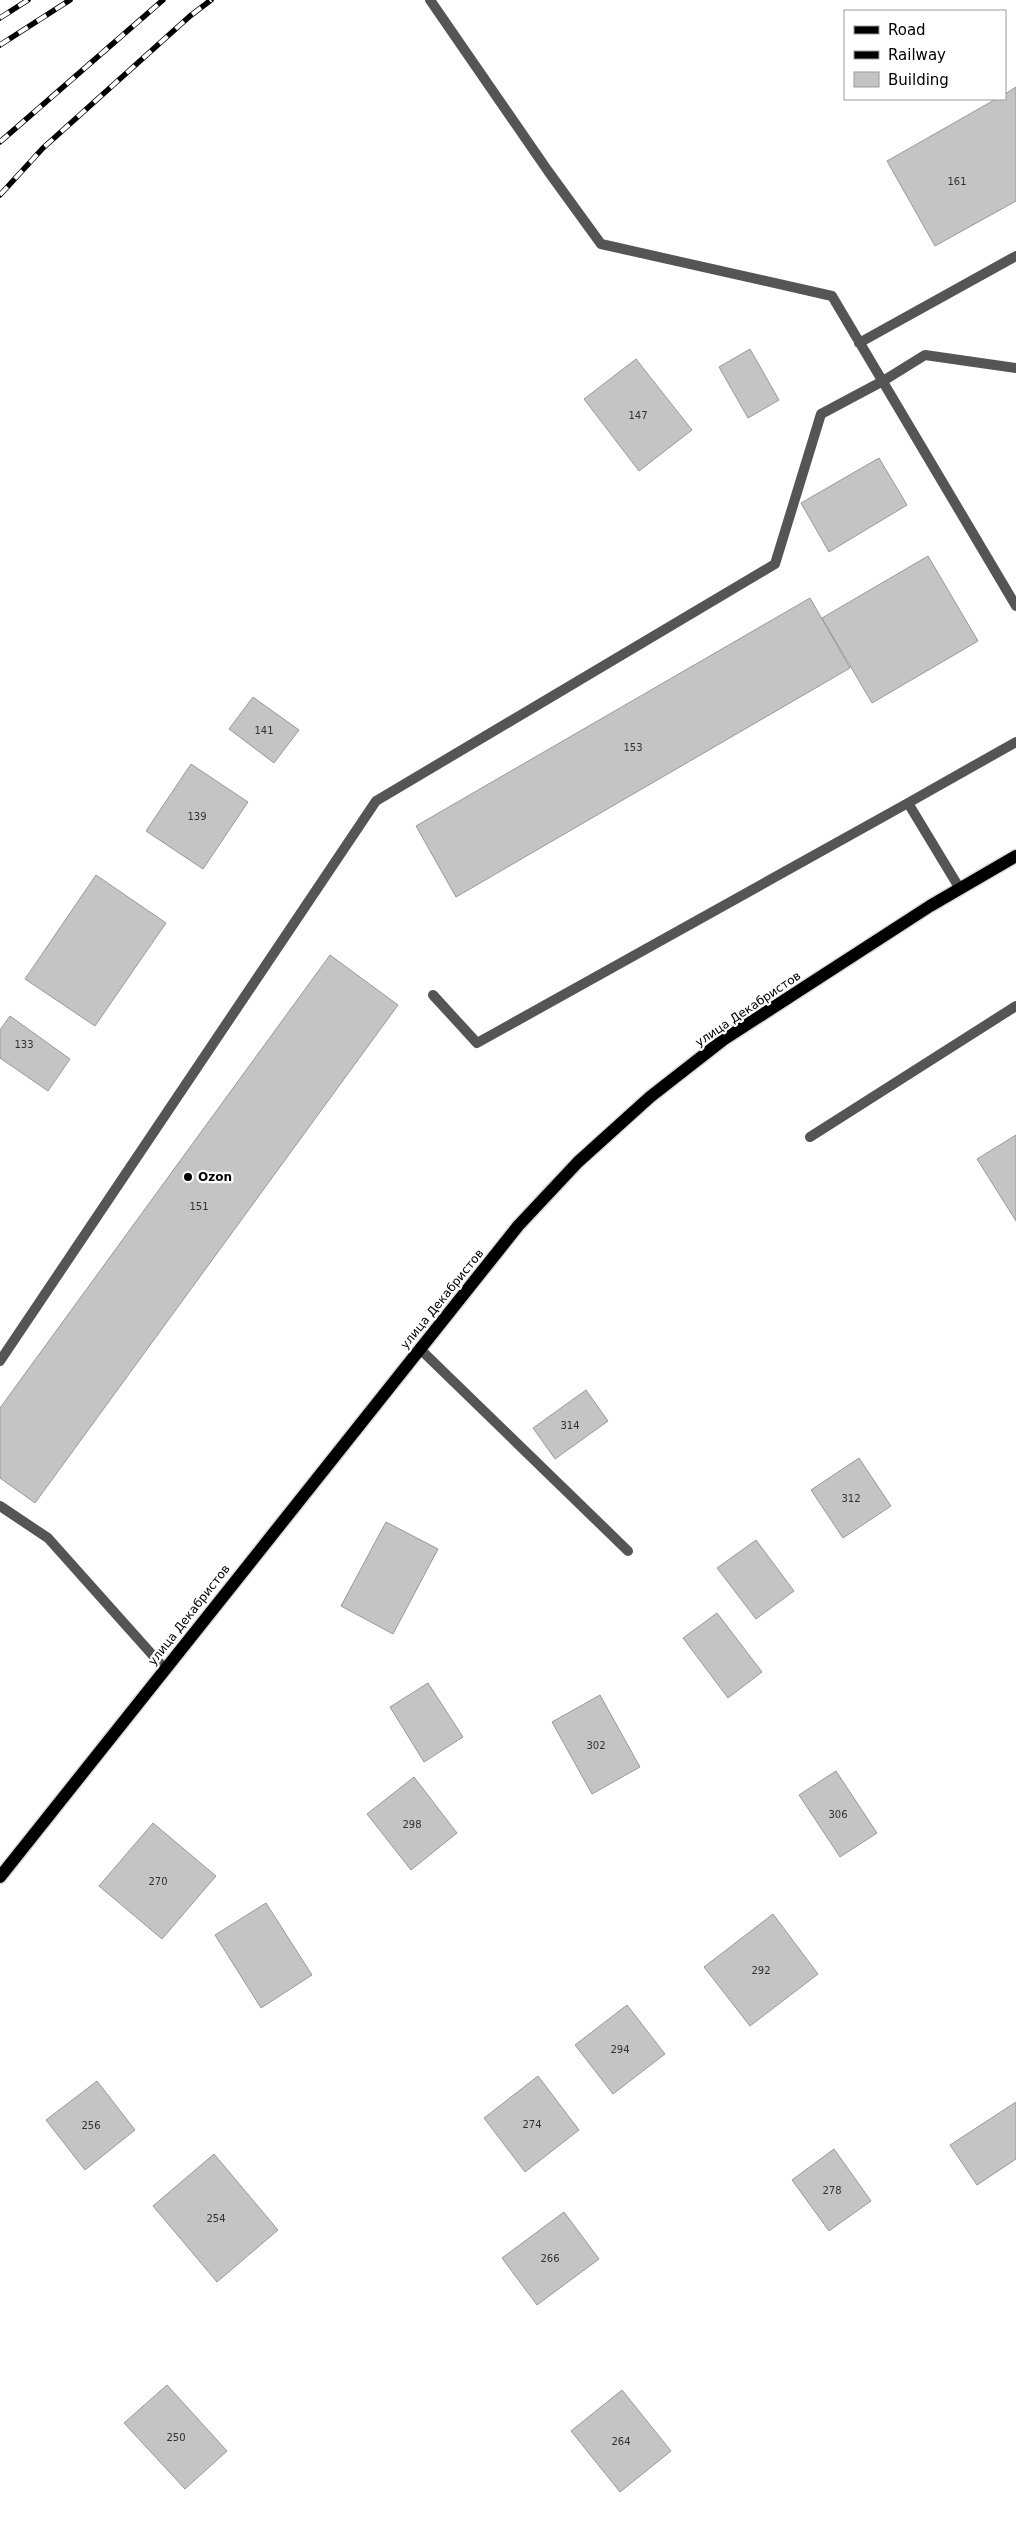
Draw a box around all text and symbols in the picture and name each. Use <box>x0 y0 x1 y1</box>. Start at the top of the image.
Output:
legend <box>844 10 1006 100</box>
text: Road <box>888 21 926 39</box>
text: Railway <box>888 46 946 64</box>
text: Building <box>888 71 949 89</box>
house number: 161 <box>947 176 967 187</box>
house number: 147 <box>628 410 648 421</box>
house number: 141 <box>254 725 274 736</box>
house number: 153 <box>623 742 643 753</box>
house number: 139 <box>187 811 207 822</box>
street label: улица Декабристов <box>693 969 803 1049</box>
house number: 133 <box>14 1039 34 1050</box>
place label: Ozon <box>198 1170 232 1184</box>
marker: Ozon <box>182 1171 194 1183</box>
house number: 151 <box>189 1201 209 1212</box>
street label: улица Декабристов <box>398 1246 486 1352</box>
house number: 314 <box>560 1420 580 1431</box>
house number: 312 <box>841 1493 861 1504</box>
street label: улица Декабристов <box>145 1562 233 1668</box>
house number: 302 <box>586 1740 606 1751</box>
house number: 306 <box>828 1809 848 1820</box>
house number: 298 <box>402 1819 422 1830</box>
house number: 270 <box>148 1876 168 1887</box>
house number: 292 <box>751 1965 771 1976</box>
house number: 294 <box>610 2044 630 2055</box>
house number: 274 <box>522 2119 542 2130</box>
house number: 256 <box>81 2120 101 2131</box>
house number: 278 <box>822 2185 842 2196</box>
house number: 254 <box>206 2213 226 2224</box>
house number: 266 <box>540 2253 560 2264</box>
house number: 250 <box>166 2432 186 2443</box>
house number: 264 <box>611 2436 631 2447</box>

